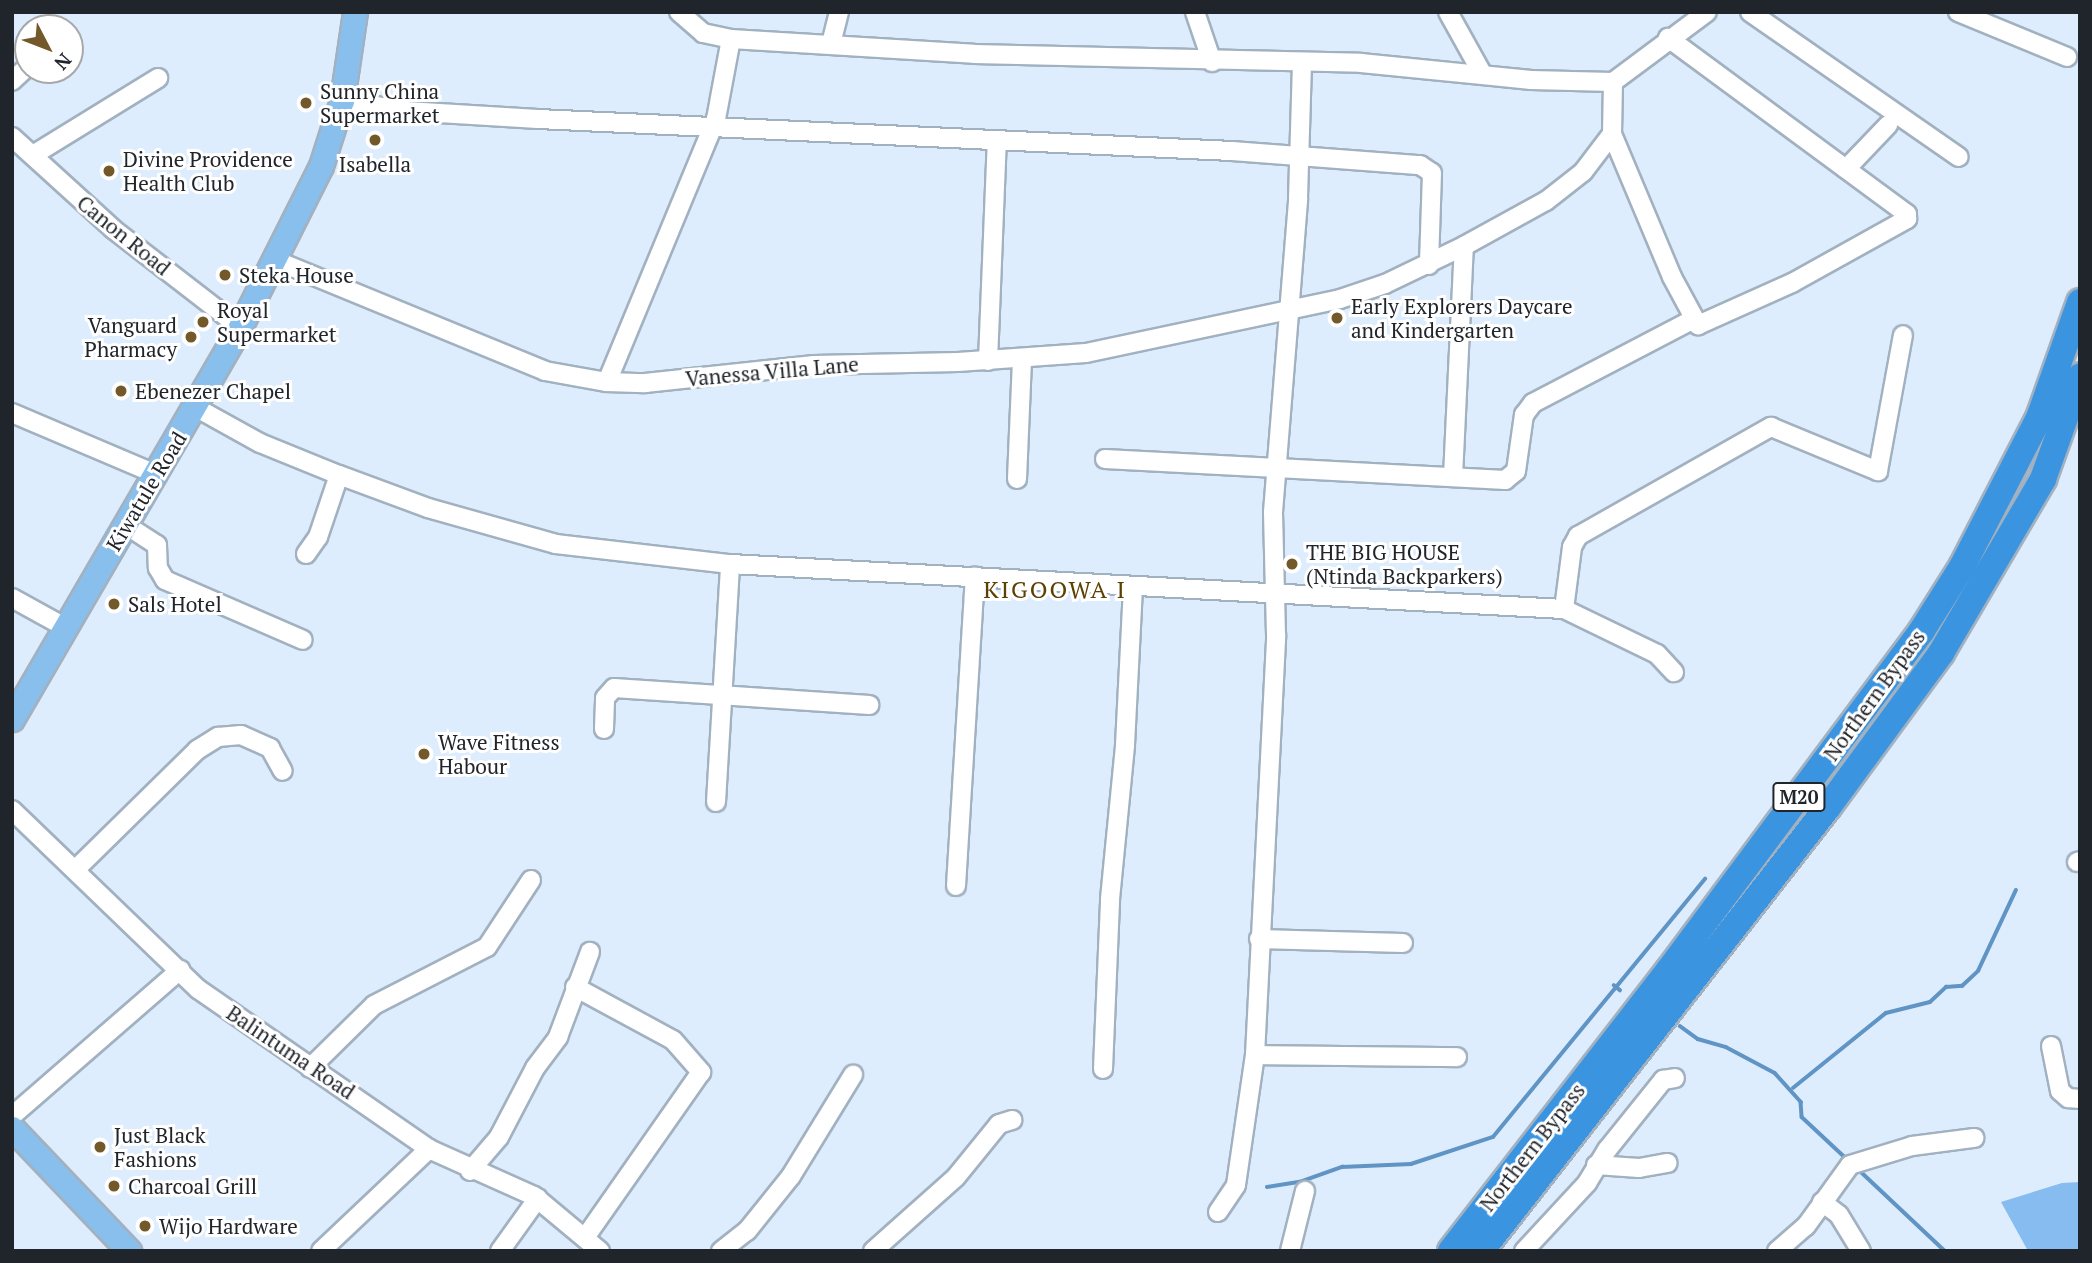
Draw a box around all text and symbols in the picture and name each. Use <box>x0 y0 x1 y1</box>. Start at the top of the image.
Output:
north arrow <box>14 14 84 84</box>
text: N <box>49 48 78 76</box>
place label: Sunny China Supermarket <box>320 78 440 128</box>
marker: Sunny China Supermarket <box>298 95 314 111</box>
marker: Isabella <box>367 132 383 148</box>
place label: Divine Providence Health Club <box>123 146 293 196</box>
place label: Isabella <box>339 151 411 177</box>
marker: Divine Providence Health Club <box>101 163 117 179</box>
street label: Canon Road <box>72 190 176 280</box>
place label: Steka House <box>239 262 354 288</box>
marker: Steka House <box>217 267 233 283</box>
place label: Early Explorers Daycare and Kindergarten <box>1351 293 1572 343</box>
place label: Royal Supermarket <box>217 297 337 347</box>
marker: Early Explorers Daycare and Kindergarten <box>1329 310 1345 326</box>
place label: Vanguard Pharmacy <box>84 312 177 362</box>
marker: Royal Supermarket <box>195 314 211 330</box>
marker: Vanguard Pharmacy <box>183 329 199 345</box>
street label: Vanessa Villa Lane <box>684 351 860 391</box>
place label: Ebenezer Chapel <box>135 378 291 404</box>
marker: Ebenezer Chapel <box>113 383 129 399</box>
street label: Kiwatule Road <box>101 427 191 555</box>
place label: THE BIG HOUSE (Ntinda Backparkers) <box>1306 539 1503 589</box>
marker: THE BIG HOUSE (Ntinda Backparkers) <box>1284 556 1300 572</box>
district label: KIGOOWA I <box>984 576 1126 604</box>
place label: Sals Hotel <box>128 591 222 617</box>
marker: Sals Hotel <box>106 596 122 612</box>
street label: Northern Bypass <box>1818 625 1930 765</box>
place label: Wave Fitness Habour <box>438 729 560 779</box>
marker: Wave Fitness Habour <box>416 746 432 762</box>
road number: M20 <box>1771 782 1827 812</box>
street label: Balintuma Road <box>222 1000 360 1104</box>
street label: Northern Bypass <box>1474 1078 1590 1216</box>
place label: Just Black Fashions <box>114 1122 206 1172</box>
marker: Just Black Fashions <box>92 1139 108 1155</box>
place label: Charcoal Grill <box>128 1173 257 1199</box>
marker: Charcoal Grill <box>106 1178 122 1194</box>
place label: Wijo Hardware <box>159 1213 298 1239</box>
marker: Wijo Hardware <box>137 1218 153 1234</box>

